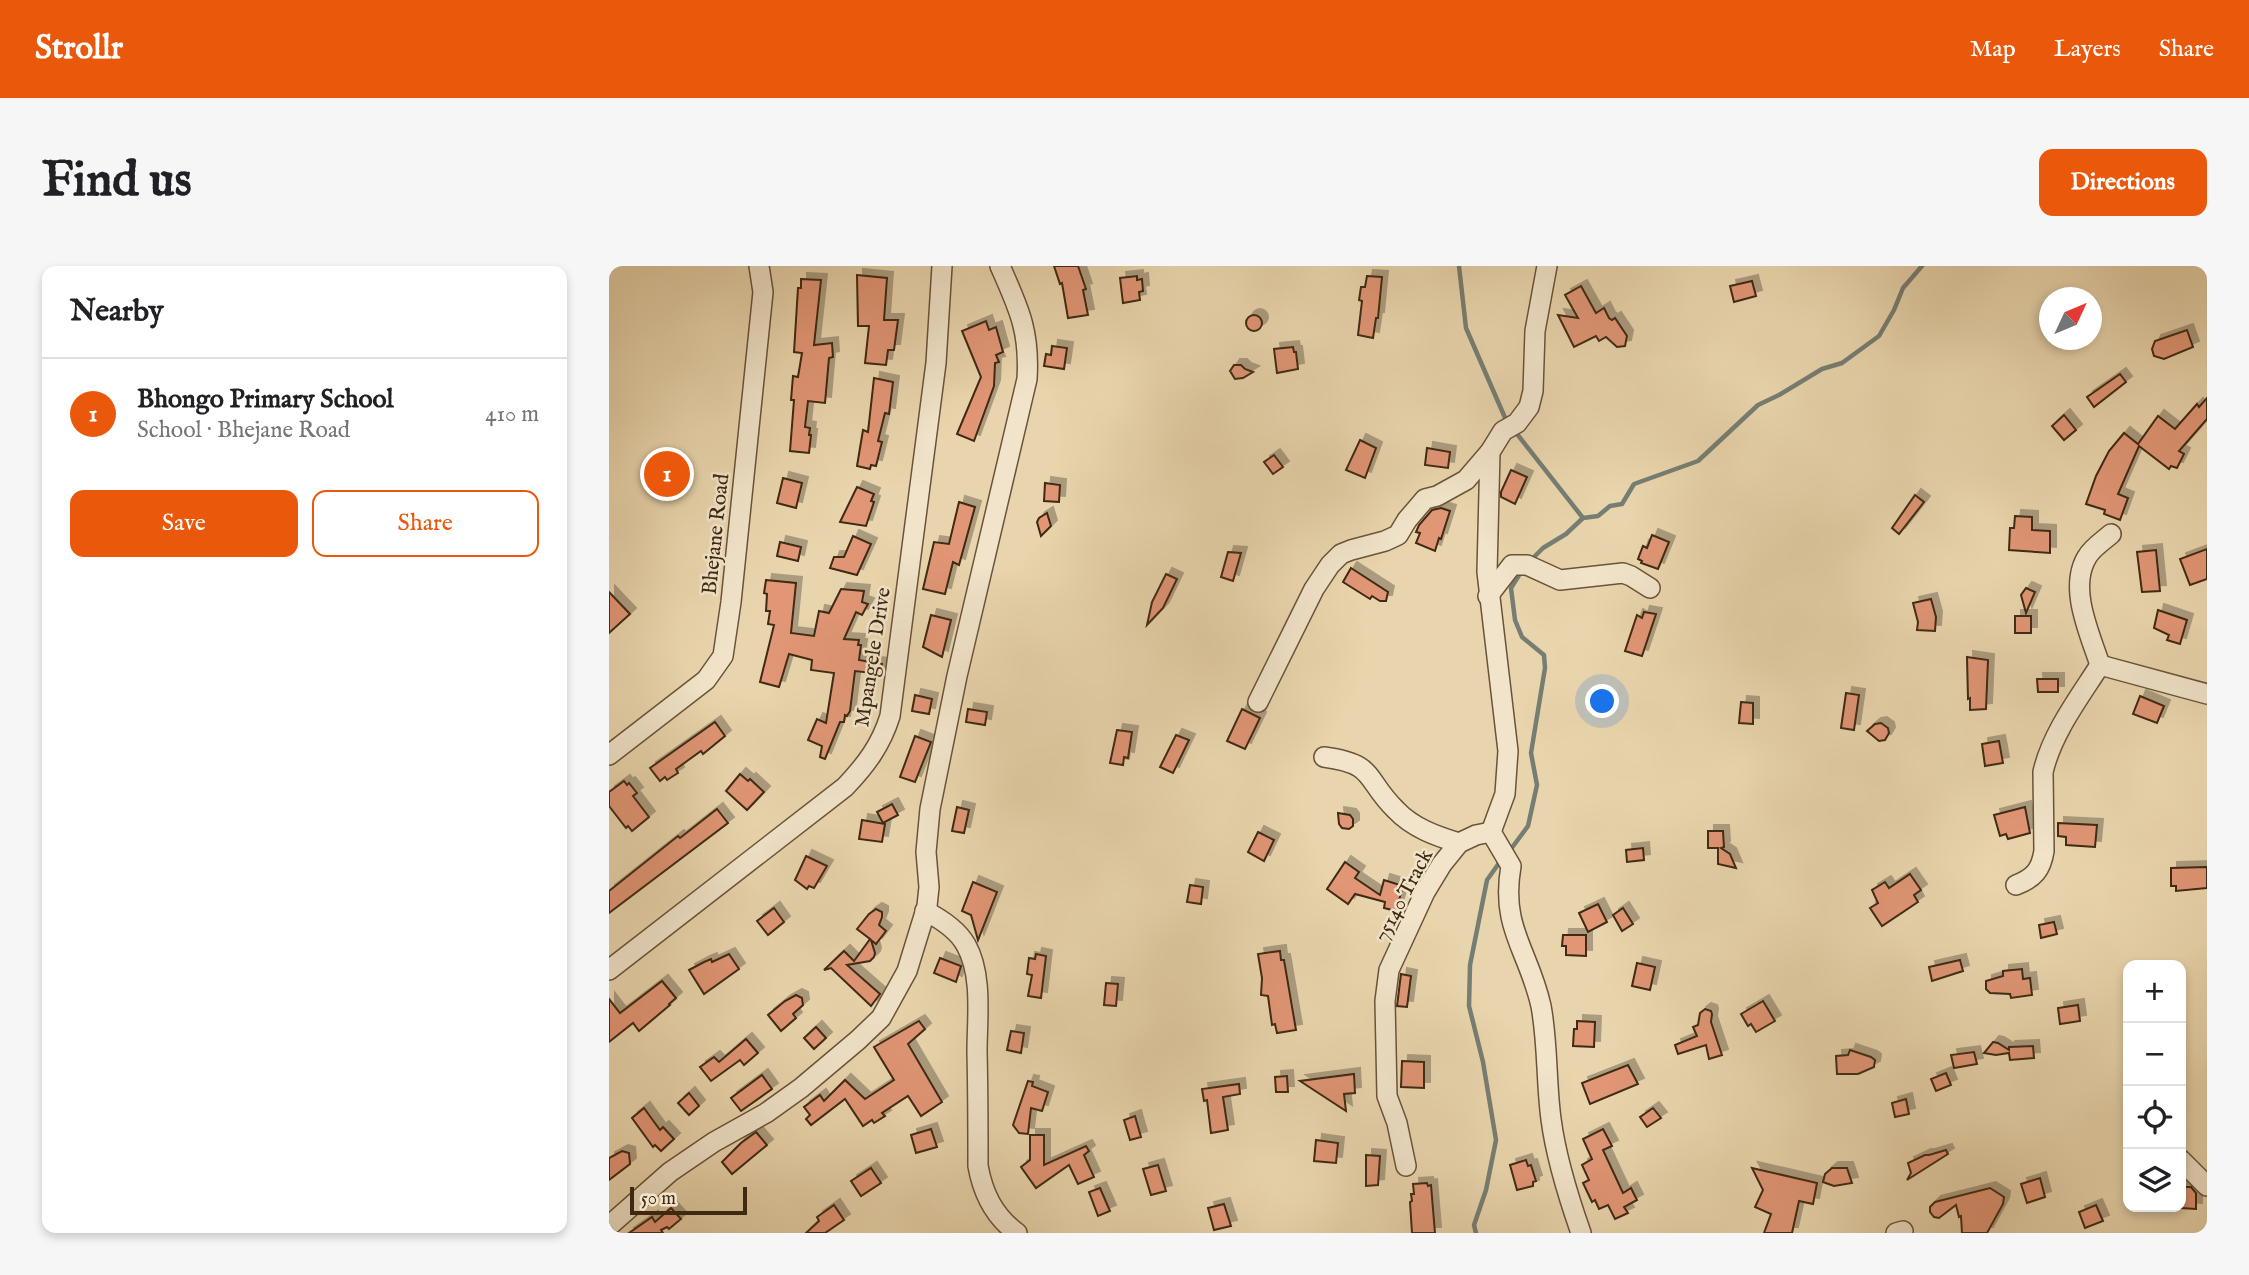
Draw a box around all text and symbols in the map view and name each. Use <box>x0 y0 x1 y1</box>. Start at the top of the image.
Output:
text: Strollr <box>35 28 123 70</box>
text: Map <box>1970 34 2016 65</box>
text: Layers <box>2054 34 2121 65</box>
text: Share <box>2159 34 2214 65</box>
button: Directions <box>2039 149 2207 216</box>
text: Find us <box>42 151 192 213</box>
north arrow <box>2039 287 2102 350</box>
text: Nearby <box>70 293 163 331</box>
text: Bhongo Primary School <box>137 383 394 416</box>
text: 1 <box>89 400 97 429</box>
text: 410 m <box>485 400 539 429</box>
text: School · Bhejane Road <box>137 416 350 445</box>
pin: 1 <box>644 448 690 500</box>
street label: Bhejane Road <box>697 471 736 596</box>
button: Save <box>70 490 298 557</box>
button: Share <box>312 490 539 557</box>
street label: Mpangele Drive <box>849 585 898 729</box>
your location <box>1585 684 1619 718</box>
street label: 75140 Track <box>1369 844 1440 947</box>
map controls <box>2123 960 2186 1212</box>
button: + <box>2123 960 2186 1023</box>
button: − <box>2123 1023 2186 1086</box>
button: locate <box>2123 1086 2186 1149</box>
button: layers <box>2123 1149 2186 1212</box>
scale bar <box>630 1184 747 1216</box>
text: 50 m <box>641 1187 676 1211</box>

